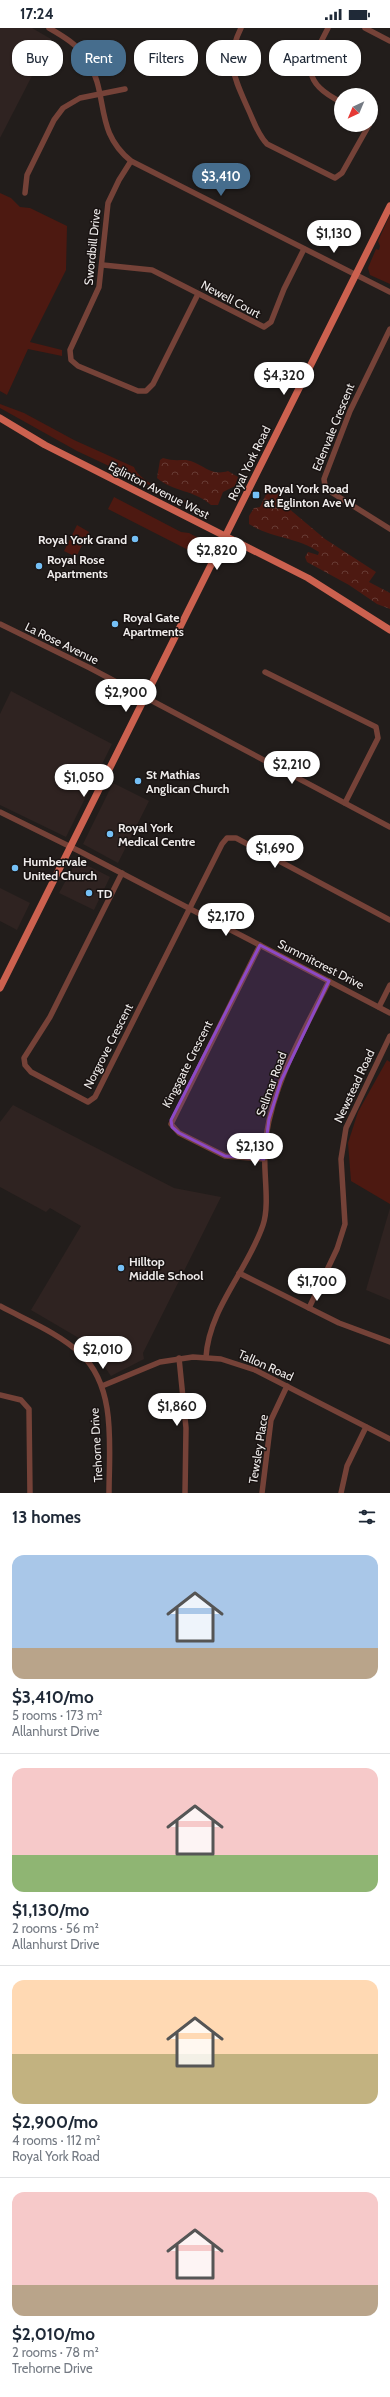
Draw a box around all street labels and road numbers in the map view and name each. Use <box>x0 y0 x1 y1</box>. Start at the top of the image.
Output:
street label: Swordbill Drive <box>81 208 103 286</box>
street label: Newell Court <box>199 277 263 321</box>
street label: Edenvale Crescent <box>309 381 357 473</box>
street label: Royal York Road <box>224 423 274 503</box>
street label: Eglinton Avenue West <box>106 458 212 522</box>
street label: La Rose Avenue <box>23 619 101 667</box>
street label: Summitcrest Drive <box>275 936 367 992</box>
street label: Norgrove Crescent <box>80 1001 136 1091</box>
street label: Kingsgate Crescent <box>159 1018 215 1110</box>
street label: Newstead Road <box>330 1047 378 1125</box>
street label: Sellmar Road <box>252 1050 290 1118</box>
street label: Tallon Road <box>236 1346 296 1384</box>
street label: Trehorne Drive <box>87 1407 105 1483</box>
street label: Tewsley Place <box>245 1413 271 1485</box>

